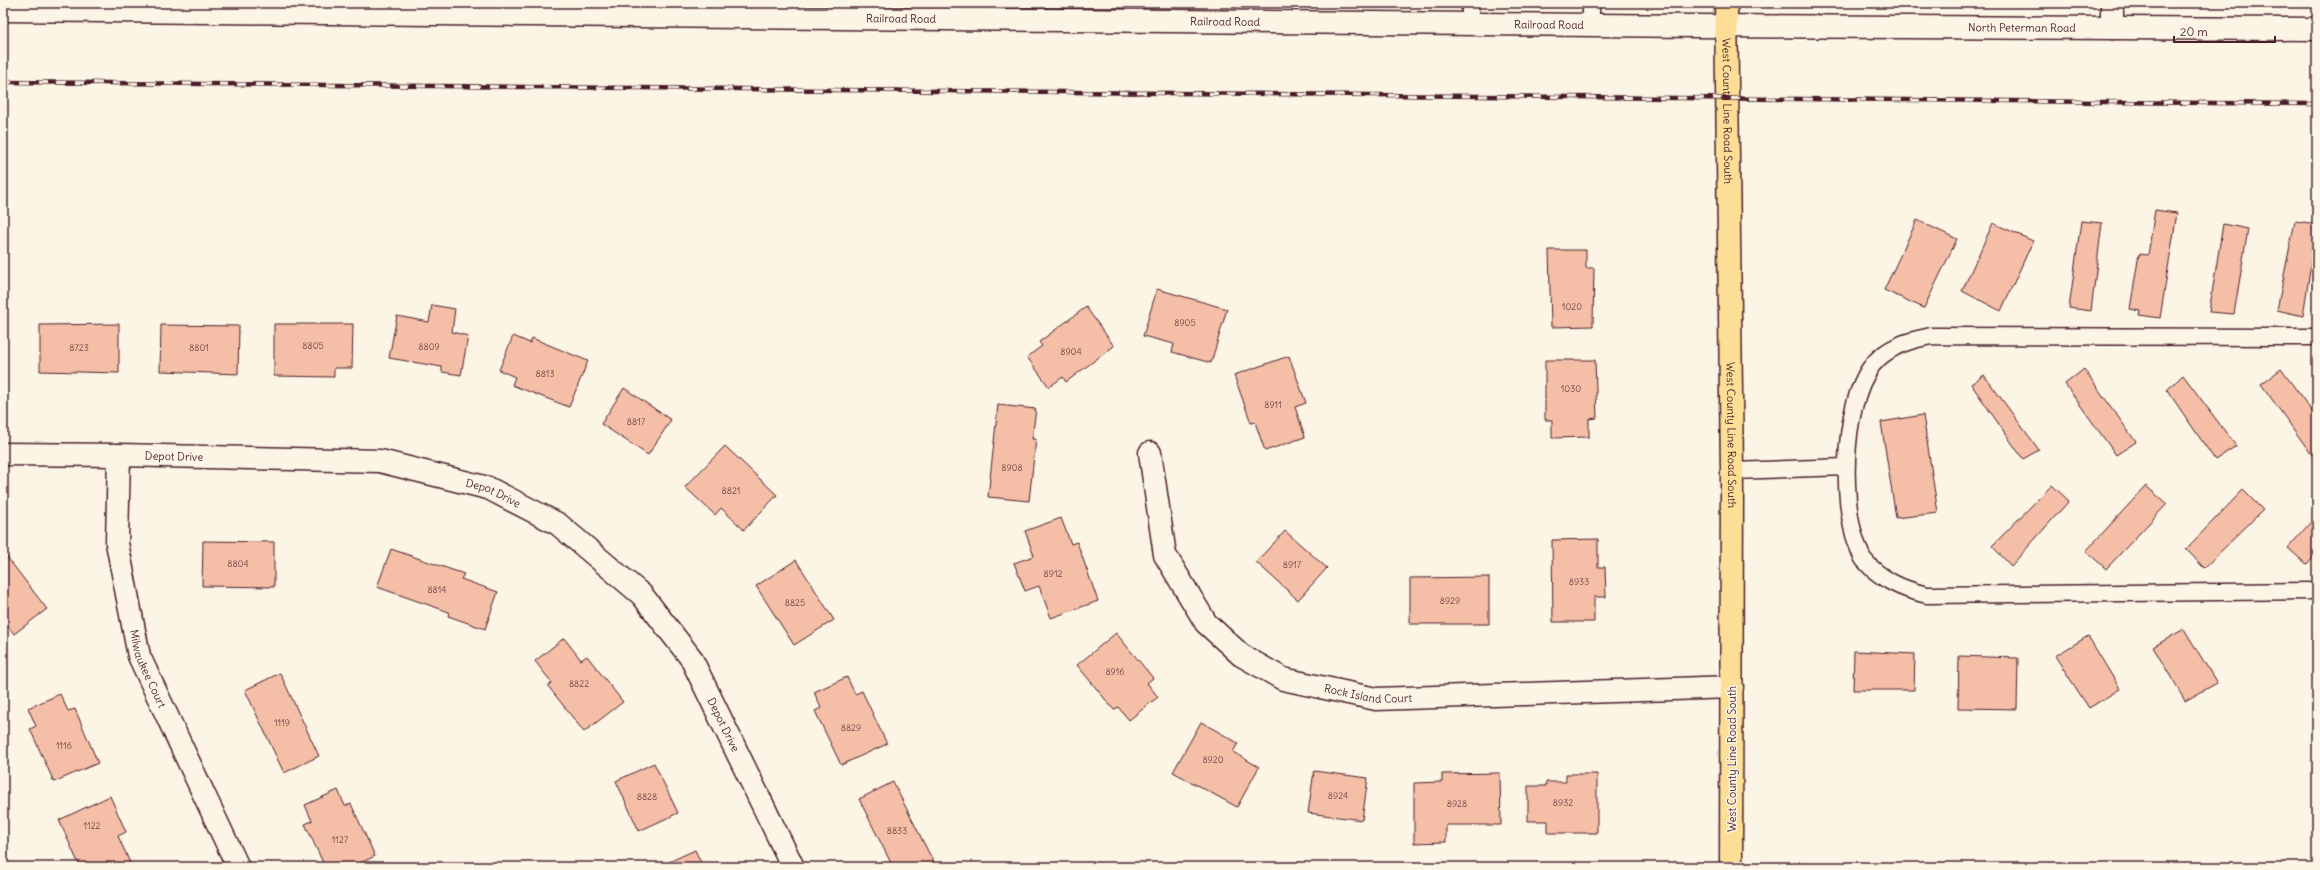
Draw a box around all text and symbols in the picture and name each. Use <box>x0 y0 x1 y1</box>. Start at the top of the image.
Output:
street label: Railroad Road <box>866 11 937 26</box>
street label: Railroad Road <box>1190 14 1261 29</box>
street label: Railroad Road <box>1514 17 1584 32</box>
scale bar <box>2174 18 2275 44</box>
street label: North Peterman Road <box>1968 20 2076 35</box>
text: 20 m <box>2180 24 2208 39</box>
street label: West County Line Road South <box>1719 38 1735 184</box>
house number: 1020 <box>1562 301 1582 312</box>
house number: 8905 <box>1174 317 1196 328</box>
house number: 8805 <box>302 340 324 351</box>
house number: 8809 <box>418 341 440 352</box>
house number: 8723 <box>69 342 89 353</box>
house number: 8801 <box>189 342 209 353</box>
house number: 8904 <box>1060 346 1082 357</box>
street label: West County Line Road South <box>1724 362 1739 508</box>
house number: 8813 <box>535 368 555 379</box>
house number: 1030 <box>1561 383 1581 394</box>
house number: 8911 <box>1264 399 1282 410</box>
house number: 8817 <box>627 416 646 427</box>
street label: Depot Drive <box>145 449 203 464</box>
house number: 8908 <box>1001 462 1023 473</box>
street label: Depot Drive <box>464 476 523 511</box>
house number: 8821 <box>722 485 740 496</box>
house number: 8804 <box>227 558 249 569</box>
house number: 8917 <box>1283 559 1302 570</box>
house number: 8912 <box>1044 568 1062 579</box>
house number: 8933 <box>1569 576 1589 587</box>
house number: 8814 <box>427 584 447 595</box>
house number: 8929 <box>1440 595 1460 606</box>
house number: 8825 <box>785 597 805 608</box>
street label: Milwaukee Court <box>127 628 169 710</box>
house number: 8916 <box>1105 666 1125 677</box>
house number: 8822 <box>569 678 589 689</box>
street label: Rock Island Court <box>1323 681 1413 706</box>
street label: West County Line Road South <box>1725 686 1739 832</box>
street label: Depot Drive <box>704 695 743 754</box>
house number: 1119 <box>274 717 290 728</box>
house number: 8829 <box>841 722 861 733</box>
house number: 1116 <box>56 740 72 751</box>
house number: 8920 <box>1202 754 1224 765</box>
house number: 8924 <box>1328 790 1348 801</box>
house number: 8828 <box>637 791 657 802</box>
house number: 8932 <box>1553 797 1573 808</box>
house number: 8928 <box>1447 798 1467 809</box>
house number: 1122 <box>83 820 101 831</box>
house number: 8833 <box>887 825 907 836</box>
house number: 1127 <box>332 834 349 845</box>

